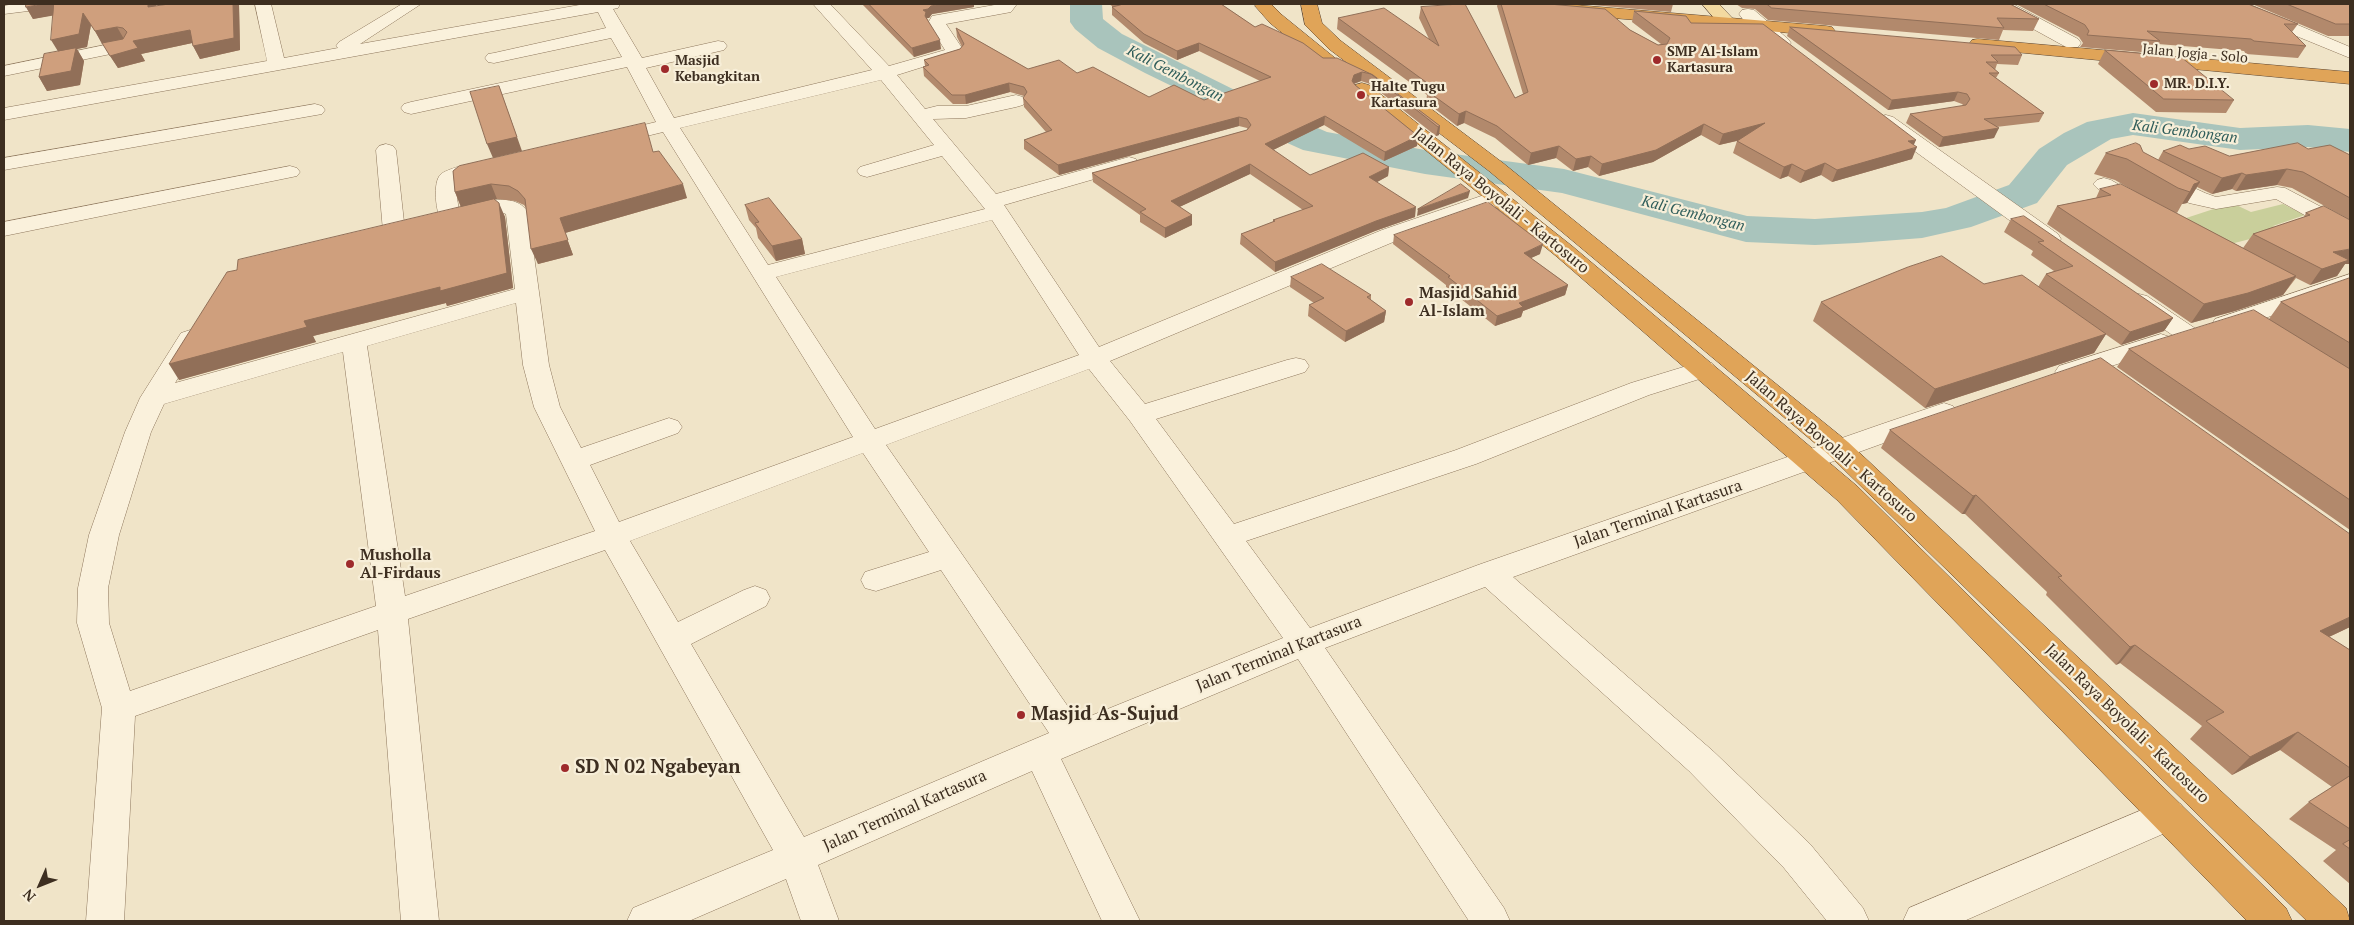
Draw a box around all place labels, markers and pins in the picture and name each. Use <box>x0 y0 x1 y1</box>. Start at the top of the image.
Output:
place label: SMP Al-Islam Kartasura <box>1667 44 1758 76</box>
place label: Masjid Kebangkitan <box>675 53 760 85</box>
marker: SMP Al-Islam Kartasura <box>1651 54 1663 66</box>
marker: Masjid Kebangkitan <box>659 63 671 75</box>
place label: MR. D.I.Y. <box>2164 76 2230 92</box>
marker: MR. D.I.Y. <box>2148 78 2160 90</box>
place label: Halte Tugu Kartasura <box>1371 79 1445 111</box>
marker: Halte Tugu Kartasura <box>1355 89 1367 101</box>
place label: Masjid Sahid Al-Islam <box>1419 283 1517 321</box>
marker: Masjid Sahid Al-Islam <box>1403 296 1415 308</box>
place label: Musholla Al-Firdaus <box>360 545 441 583</box>
marker: Musholla Al-Firdaus <box>344 558 356 570</box>
place label: Masjid As-Sujud <box>1031 704 1179 726</box>
marker: Masjid As-Sujud <box>1015 709 1027 721</box>
place label: SD N 02 Ngabeyan <box>575 757 740 779</box>
marker: SD N 02 Ngabeyan <box>559 762 571 774</box>

